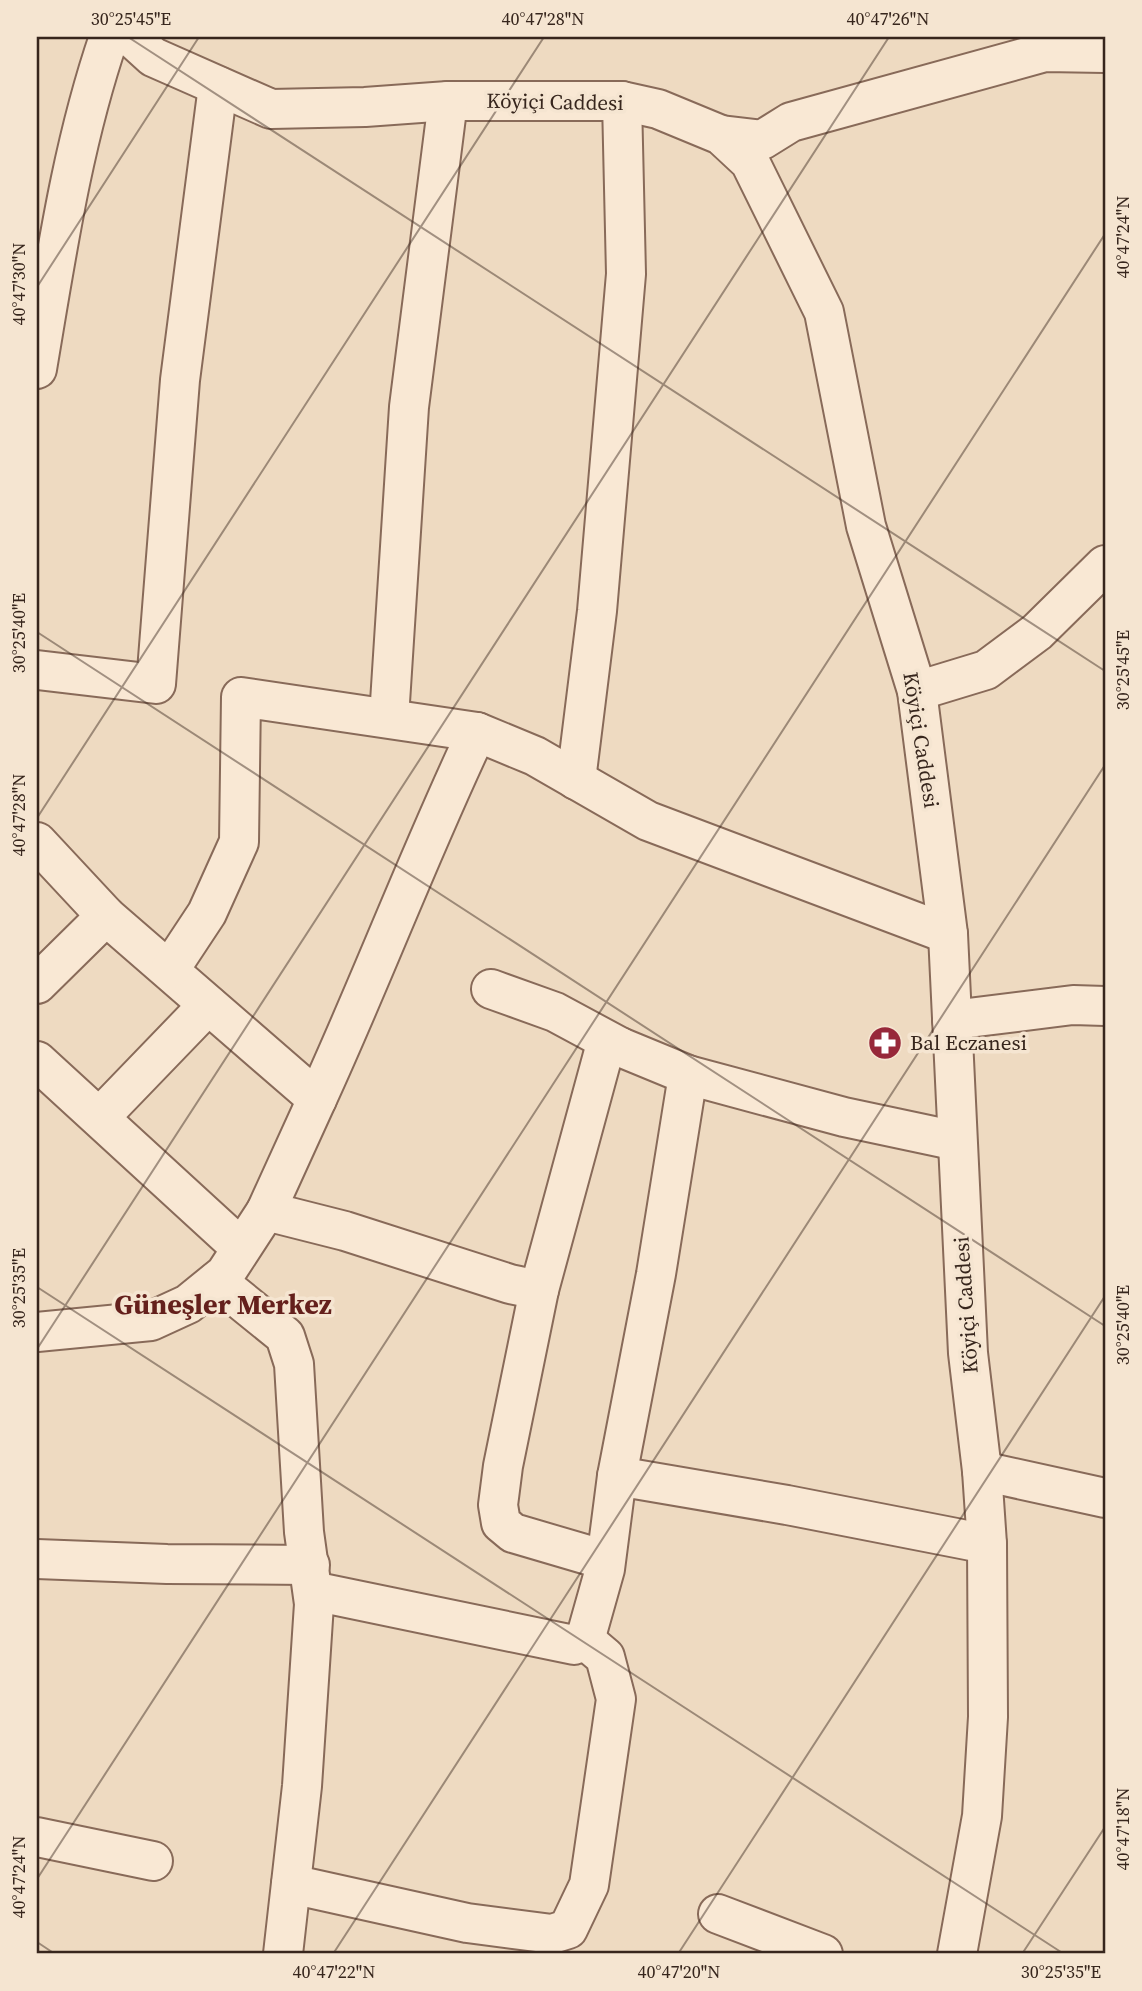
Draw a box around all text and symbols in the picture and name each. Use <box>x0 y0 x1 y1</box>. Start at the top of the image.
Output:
text: 30°25'45"E <box>91 6 171 31</box>
text: 40°47'28"N <box>502 6 584 31</box>
text: 40°47'26"N <box>847 6 929 31</box>
street label: Köyiçi Caddesi <box>486 86 624 117</box>
text: 40°47'24"N <box>1110 196 1135 278</box>
text: 40°47'30"N <box>6 243 31 325</box>
text: 30°25'40"E <box>6 593 31 673</box>
text: 30°25'45"E <box>1110 630 1135 710</box>
street label: Köyiçi Caddesi <box>896 670 947 810</box>
text: 40°47'28"N <box>6 774 31 856</box>
pharmacy icon: Bal Eczanesi <box>866 1024 904 1062</box>
place label: Bal Eczanesi <box>910 1028 1027 1057</box>
street label: Köyiçi Caddesi <box>946 1236 985 1374</box>
text: 30°25'35"E <box>6 1248 31 1328</box>
district label: Güneşler Merkez <box>114 1285 332 1323</box>
text: 30°25'40"E <box>1110 1285 1135 1365</box>
text: 40°47'18"N <box>1110 1788 1135 1870</box>
text: 40°47'24"N <box>6 1836 31 1918</box>
text: 40°47'22"N <box>293 1959 375 1984</box>
text: 40°47'20"N <box>638 1959 720 1984</box>
text: 30°25'35"E <box>1021 1959 1101 1984</box>

